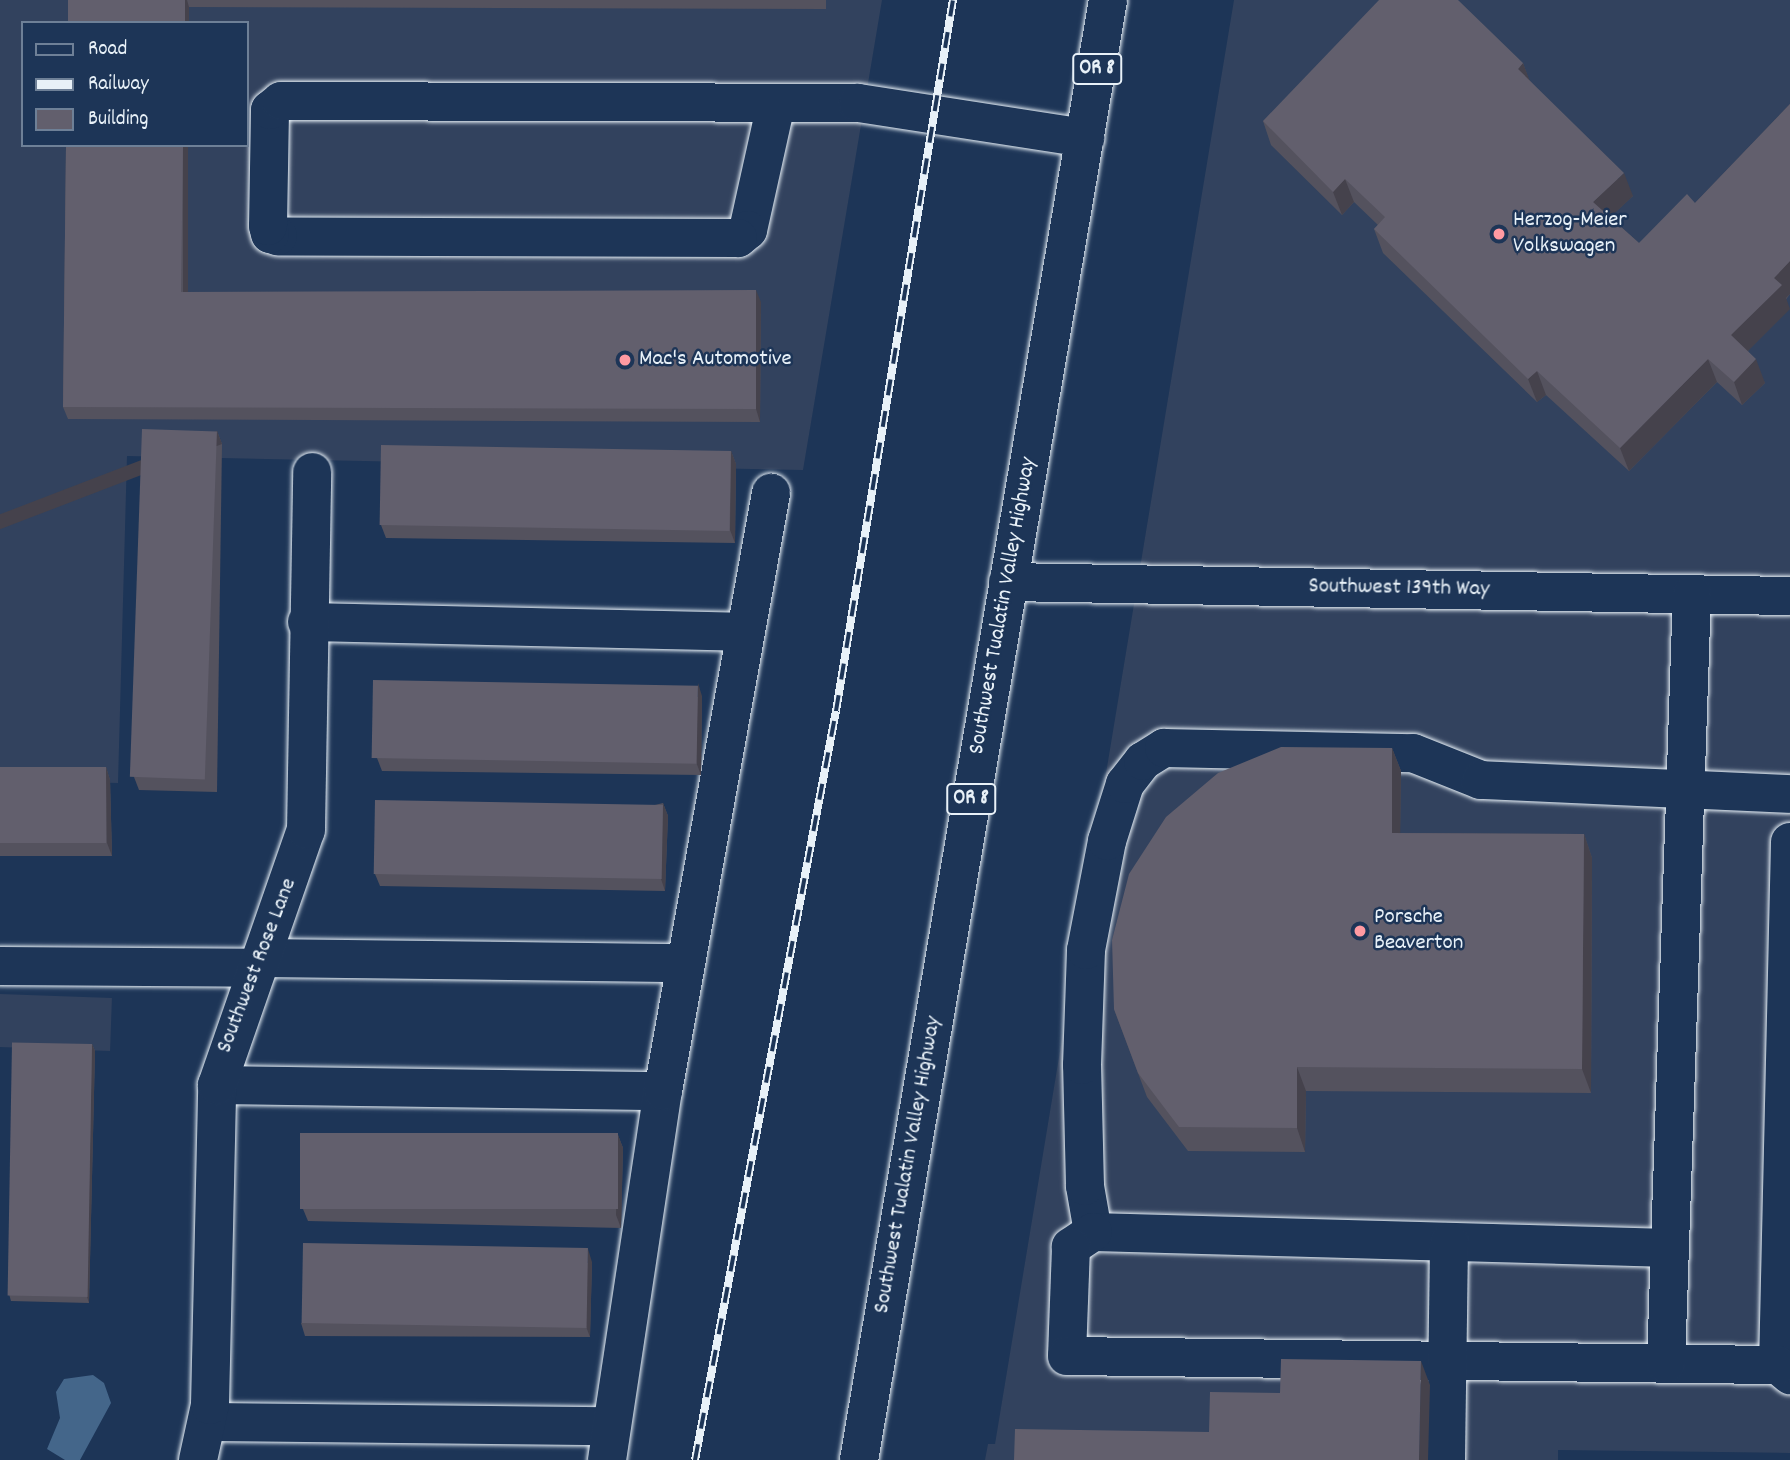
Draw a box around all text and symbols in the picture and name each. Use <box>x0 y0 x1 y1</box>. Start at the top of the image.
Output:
legend <box>21 21 248 147</box>
text: Road <box>88 35 127 65</box>
road number: OR 8 <box>1071 52 1123 86</box>
text: Railway <box>88 70 149 100</box>
text: Building <box>88 105 148 135</box>
place label: Herzog-Meier Volkswagen <box>1513 207 1627 261</box>
marker: Herzog-Meier Volkswagen <box>1491 226 1507 242</box>
place label: Mac's Automotive <box>639 346 792 374</box>
marker: Mac's Automotive <box>617 352 633 368</box>
street label: Southwest Tualatin Valley Highway <box>964 455 1044 757</box>
street label: Southwest 139th Way <box>1308 574 1490 604</box>
road number: OR 8 <box>945 782 997 816</box>
street label: Southwest Rose Lane <box>212 875 304 1057</box>
place label: Porsche Beaverton <box>1374 904 1463 958</box>
marker: Porsche Beaverton <box>1352 923 1368 939</box>
street label: Southwest Tualatin Valley Highway <box>869 1014 949 1316</box>

